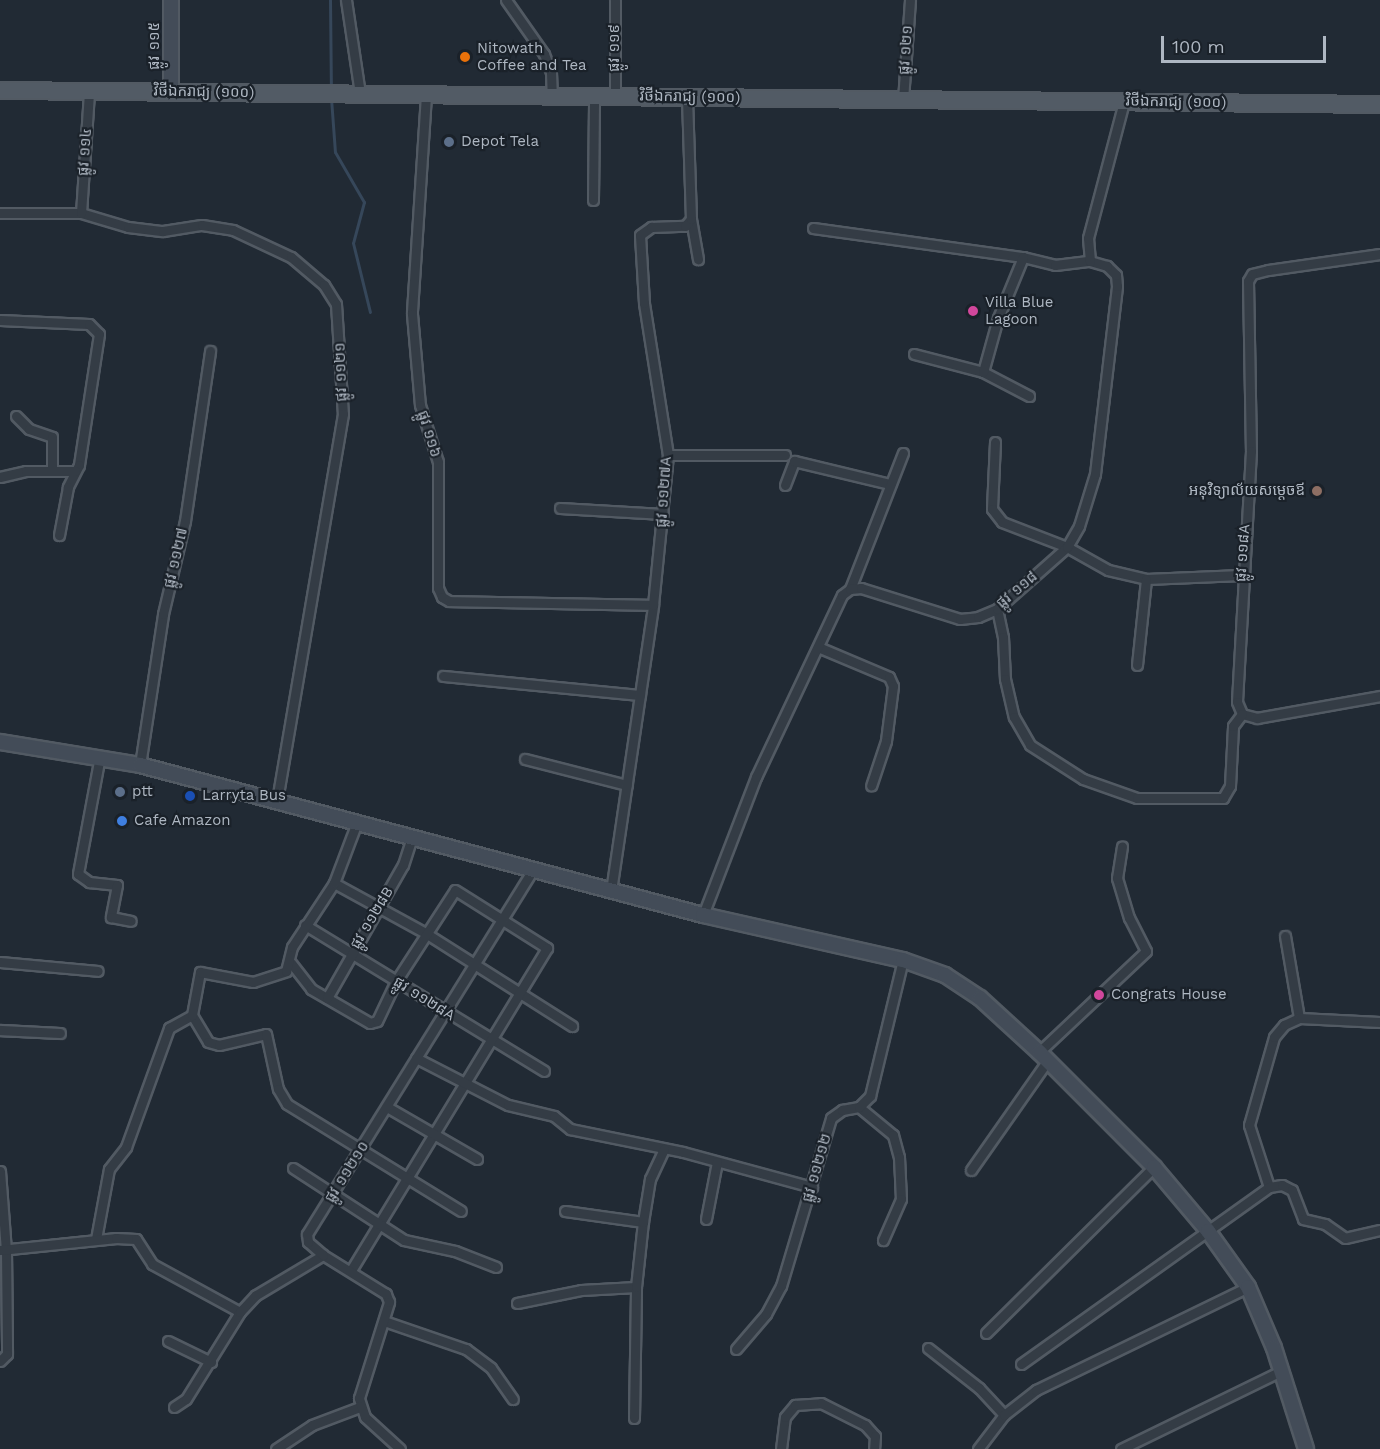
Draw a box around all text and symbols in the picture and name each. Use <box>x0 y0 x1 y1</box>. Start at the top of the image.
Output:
street label: ផ្លូវ ១១៥ <box>146 22 164 70</box>
street label: ផ្លូវ ១១៩ <box>606 24 624 72</box>
scale bar <box>1164 24 1329 62</box>
street label: ផ្លូវ ១២១ <box>895 25 917 75</box>
text: 100 m <box>1172 36 1225 57</box>
place label: Nitowath Coffee and Tea <box>477 39 587 74</box>
marker: Nitowath Coffee and Tea <box>458 50 472 64</box>
street label: វិថីឯករាជ្យ (១០០) <box>153 82 255 102</box>
street label: វិថីឯករាជ្យ (១០០) <box>639 87 741 107</box>
street label: វិថីឯករាជ្យ (១០០) <box>1125 92 1227 112</box>
street label: ផ្លូវ ១១៤ <box>74 127 96 177</box>
place label: Depot Tela <box>461 133 539 151</box>
marker: Depot Tela <box>442 135 456 149</box>
place label: Villa Blue Lagoon <box>985 293 1054 328</box>
marker: Villa Blue Lagoon <box>966 304 980 318</box>
street label: ផ្លូវ ១១២១ <box>331 342 351 402</box>
street label: ផ្លូវ ១១៦ <box>413 408 445 460</box>
street label: ផ្លូវ ១១២៧A <box>653 456 675 528</box>
place label: អនុវិទ្យាល័យសម្តេចឪ <box>1189 482 1305 500</box>
marker: អនុវិទ្យាល័យសម្តេចឪ <box>1310 484 1324 498</box>
street label: ផ្លូវ ១១៨A <box>1232 523 1254 583</box>
street label: ផ្លូវ ១១២៧ <box>160 526 192 590</box>
street label: ផ្លូវ ១១៨ <box>993 568 1041 612</box>
place label: ptt <box>132 783 153 801</box>
marker: ptt <box>113 785 127 799</box>
place label: Larryta Bus <box>202 787 286 805</box>
marker: Larryta Bus <box>183 789 197 803</box>
place label: Cafe Amazon <box>134 812 231 830</box>
marker: Cafe Amazon <box>115 814 129 828</box>
street label: ផ្លូវ ១១២៨B <box>346 884 398 952</box>
street label: ផ្លូវ ១១២៨A <box>390 973 458 1025</box>
place label: Congrats House <box>1111 986 1227 1004</box>
marker: Congrats House <box>1092 988 1106 1002</box>
street label: ផ្លូវ ១១២១២ <box>799 1132 835 1204</box>
street label: ផ្លូវ ១១២១០ <box>321 1138 373 1206</box>

